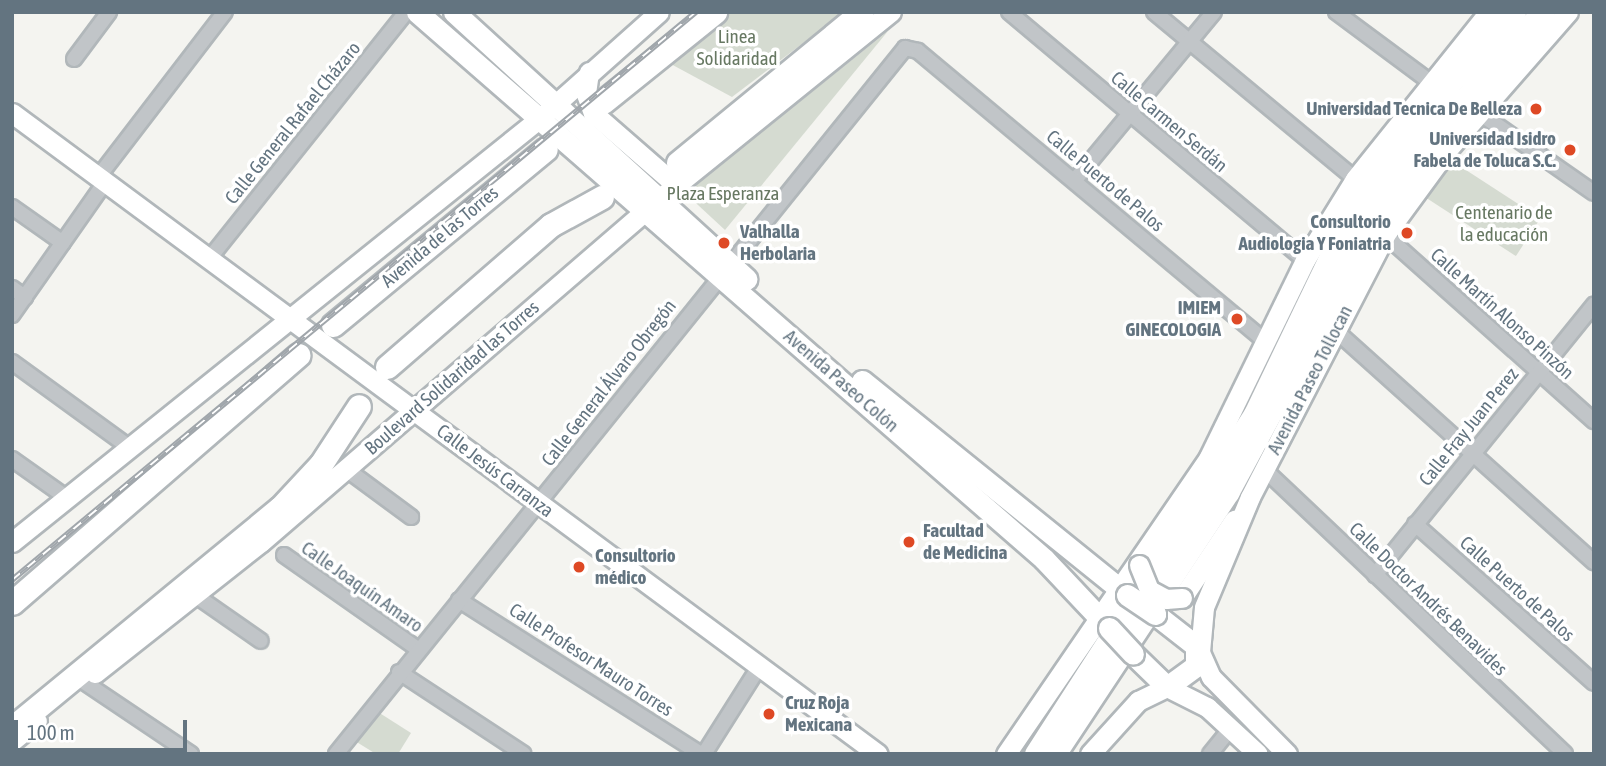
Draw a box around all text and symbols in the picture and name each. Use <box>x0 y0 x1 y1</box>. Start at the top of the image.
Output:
park label: Linea Solidaridad <box>697 26 777 70</box>
street label: Calle General Rafael Cházaro <box>221 37 365 209</box>
street label: Calle Carmen Serdán <box>1106 67 1232 177</box>
place label: Universidad Tecnica De Belleza <box>1306 98 1522 120</box>
marker: Universidad Tecnica De Belleza <box>1528 101 1544 117</box>
street label: Calle Puerto de Palos <box>1042 125 1168 237</box>
place label: Universidad Isidro Fabela de Toluca S.C. <box>1413 128 1556 172</box>
marker: Universidad Isidro Fabela de Toluca S.C. <box>1562 142 1578 158</box>
street label: Avenida de las Torres <box>377 181 503 293</box>
park label: Plaza Esperanza <box>667 183 779 205</box>
park label: Centenario de la educación <box>1455 202 1553 246</box>
place label: Consultorio Audiologia Y Foniatria <box>1238 211 1391 255</box>
place label: Valhalla Herbolaria <box>740 221 816 265</box>
marker: Consultorio Audiologia Y Foniatria <box>1397 223 1417 243</box>
marker: Valhalla Herbolaria <box>714 233 734 253</box>
street label: Calle Martín Alonso Pinzón <box>1426 244 1578 384</box>
street label: Calle General Álvaro Obregón <box>537 295 681 471</box>
street label: Boulevard Solidaridad las Torres <box>360 296 544 460</box>
place label: IMIEM GINECOLOGIA <box>1125 297 1221 341</box>
street label: Avenida Paseo Tollocan <box>1263 302 1357 458</box>
marker: IMIEM GINECOLOGIA <box>1227 309 1247 329</box>
street label: Avenida Paseo Colón <box>779 325 903 437</box>
street label: Calle Fray Juan Perez <box>1415 363 1523 491</box>
street label: Calle Jesús Carranza <box>432 420 558 522</box>
street label: Calle Doctor Andrés Benavides <box>1344 518 1512 680</box>
place label: Facultad de Medicina <box>923 520 1007 564</box>
street label: Calle Puerto de Palos <box>1455 532 1579 646</box>
marker: Facultad de Medicina <box>901 534 917 550</box>
street label: Calle Joaquín Amaro <box>297 537 427 637</box>
place label: Consultorio médico <box>595 545 676 589</box>
marker: Consultorio médico <box>569 557 589 577</box>
street label: Calle Profesor Mauro Torres <box>505 599 677 721</box>
place label: Cruz Roja Mexicana <box>785 692 852 736</box>
marker: Cruz Roja Mexicana <box>759 704 779 724</box>
scale bar <box>18 706 191 750</box>
text: 100 m <box>27 720 75 744</box>

